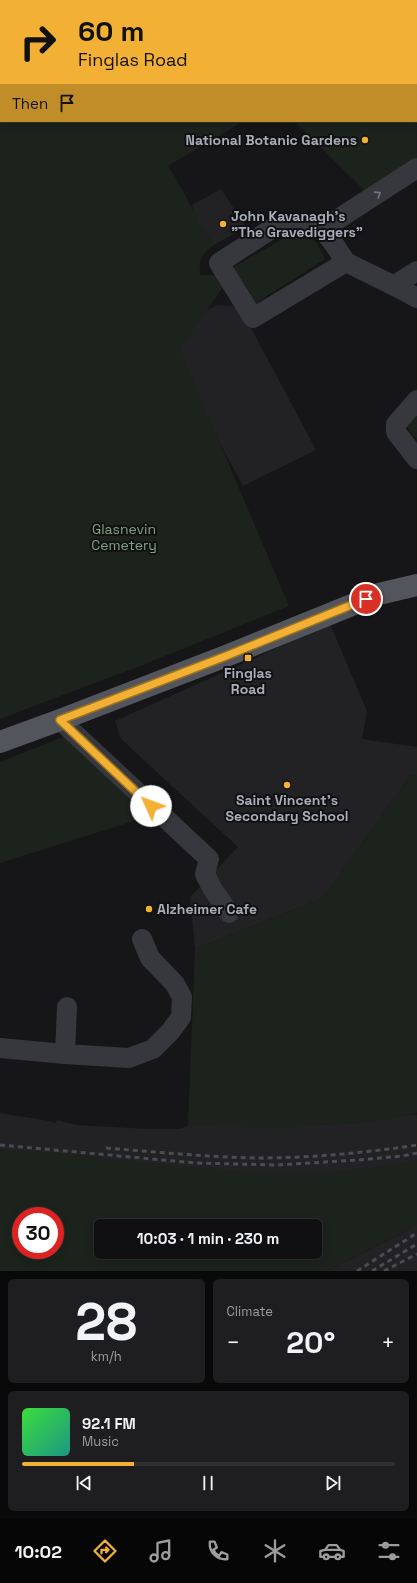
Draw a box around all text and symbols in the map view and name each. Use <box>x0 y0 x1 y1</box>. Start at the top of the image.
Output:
text: 60 m <box>78 13 144 49</box>
icon: right <box>12 16 64 68</box>
text: Finglas Road <box>78 48 188 71</box>
icon: arrive <box>56 92 78 114</box>
text: Then <box>12 94 48 113</box>
place label: National Botanic Gardens <box>186 131 357 149</box>
marker: National Botanic Gardens <box>360 135 370 145</box>
one-way arrow <box>373 191 380 198</box>
place label: John Kavanagh’s "The Gravediggers" <box>231 207 363 241</box>
marker: John Kavanagh’s "The Gravediggers" <box>218 219 228 229</box>
park label: Glasnevin Cemetery <box>91 520 157 554</box>
pin <box>349 582 383 616</box>
icon: arrive <box>355 588 377 610</box>
marker: Finglas Road <box>243 653 253 663</box>
place label: Finglas Road <box>224 664 272 698</box>
marker: Saint Vincent's Secondary School <box>282 780 292 790</box>
position arrow <box>130 785 172 827</box>
place label: Saint Vincent's Secondary School <box>226 791 348 825</box>
place label: Alzheimer Cafe <box>157 900 257 918</box>
marker: Alzheimer Cafe <box>144 904 154 914</box>
speed limit sign: 30 <box>12 1207 64 1259</box>
text: 10:03 · 1 min · 230 m <box>137 1229 279 1248</box>
text: 28 <box>75 1289 137 1355</box>
text: Climate <box>227 1303 273 1320</box>
text: 20° <box>286 1323 335 1362</box>
text: − <box>227 1328 240 1356</box>
text: + <box>381 1328 395 1356</box>
text: km/h <box>91 1348 122 1365</box>
text: 92.1 FM <box>82 1414 136 1433</box>
text: Music <box>82 1433 119 1450</box>
icon: previous <box>73 1472 95 1494</box>
icon: pause <box>197 1472 219 1494</box>
icon: next <box>322 1472 344 1494</box>
icon: directions <box>91 1537 119 1565</box>
icon: music <box>147 1537 175 1565</box>
icon: phone <box>204 1537 232 1565</box>
icon: climate <box>261 1537 289 1565</box>
icon: car <box>318 1537 346 1565</box>
icon: filters <box>375 1537 403 1565</box>
text: 10:02 <box>14 1540 62 1563</box>

